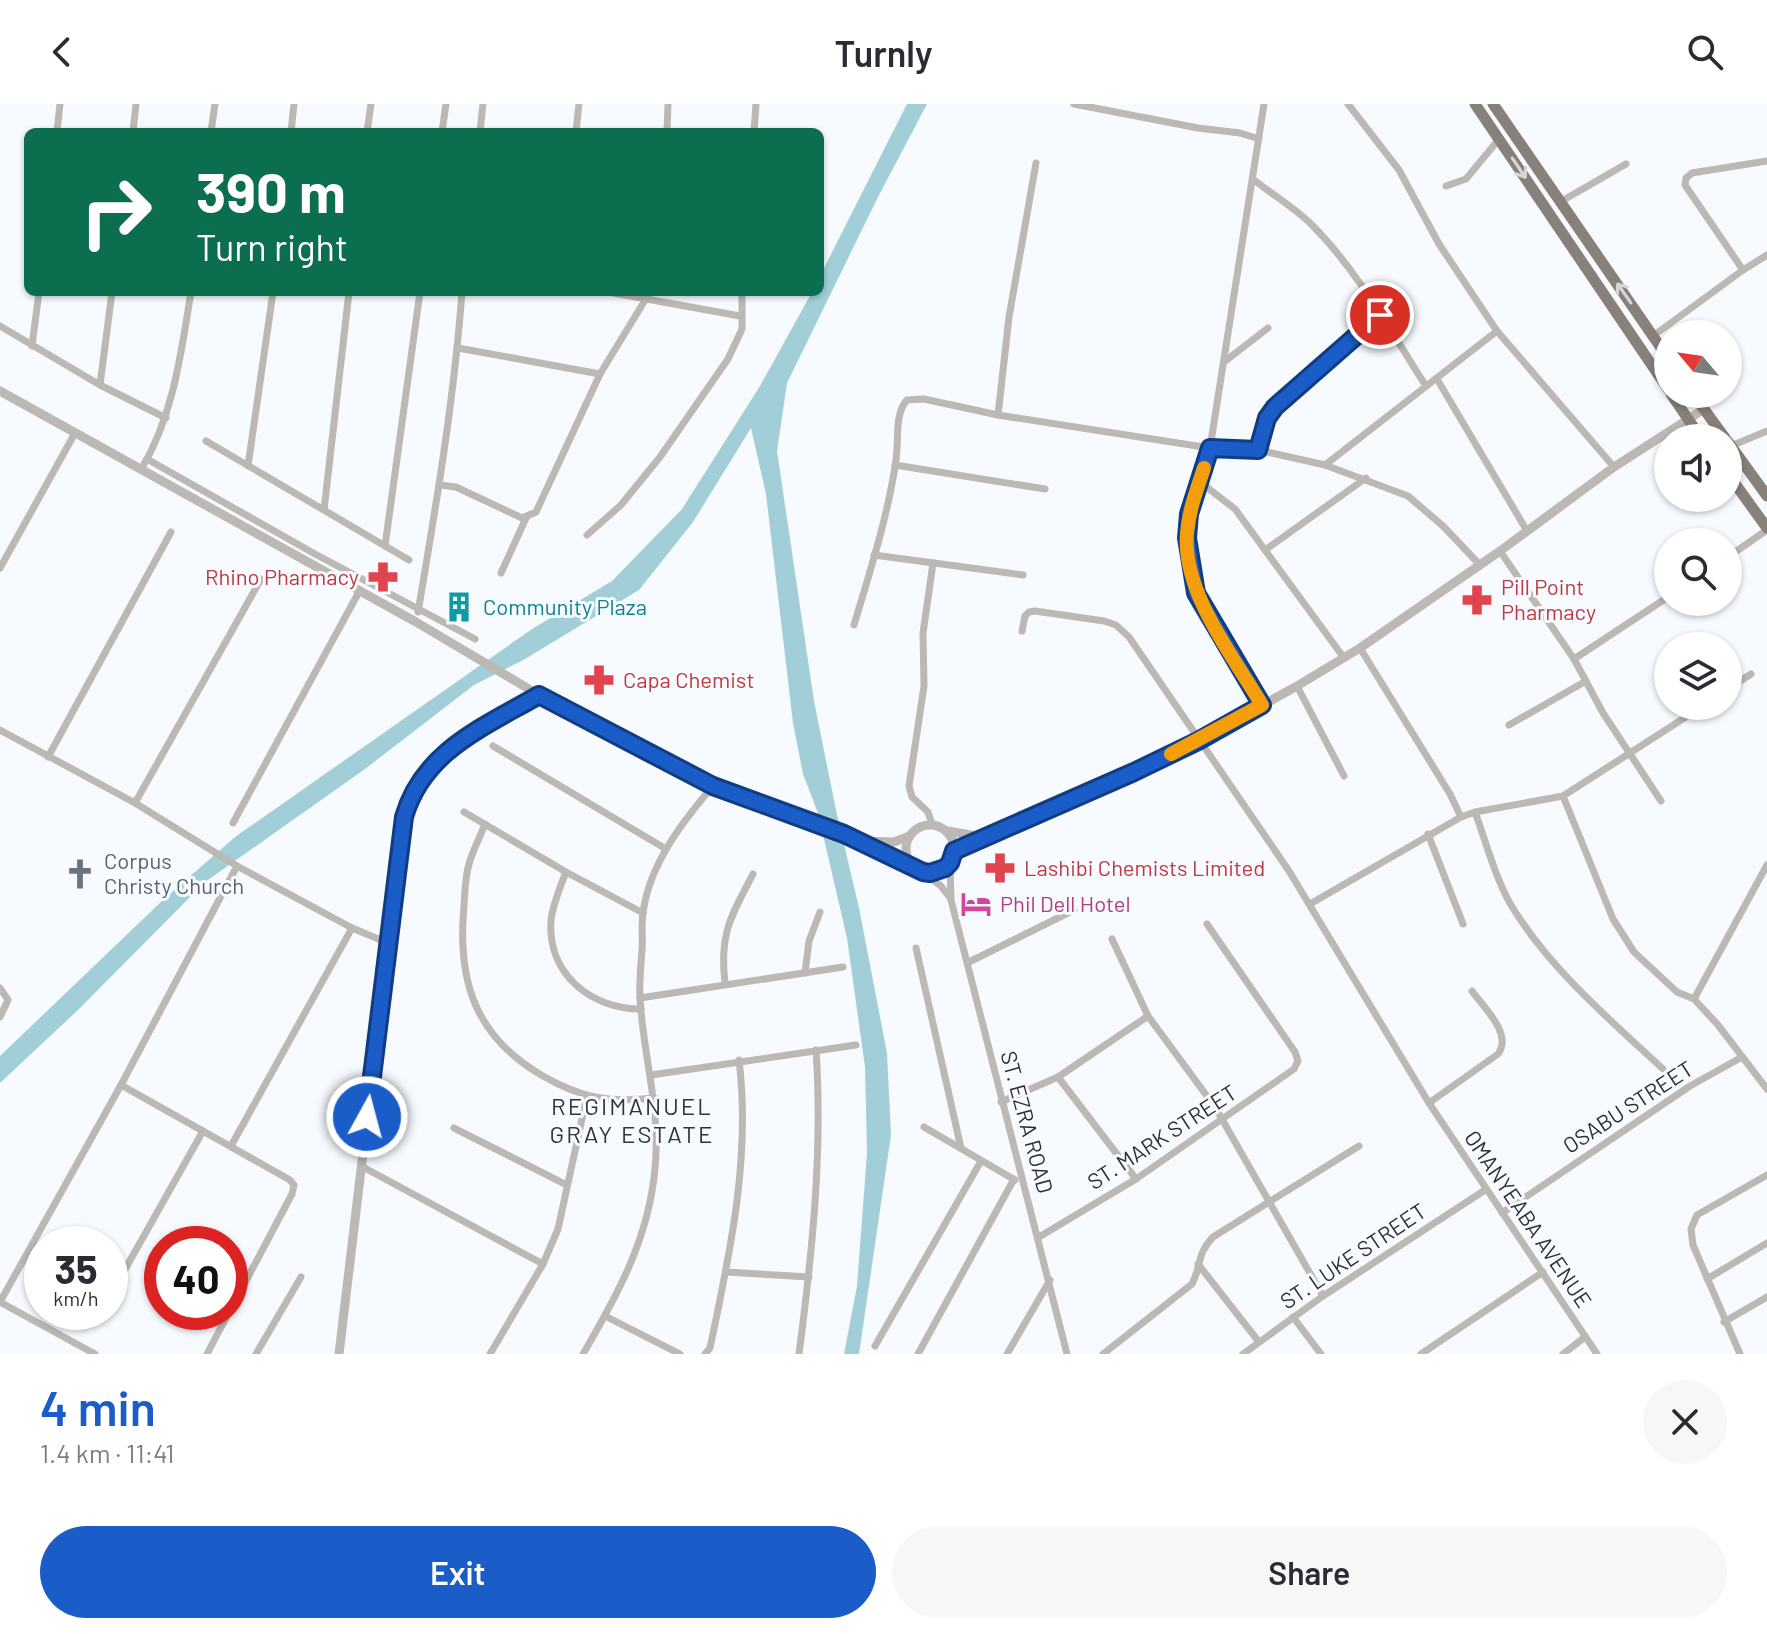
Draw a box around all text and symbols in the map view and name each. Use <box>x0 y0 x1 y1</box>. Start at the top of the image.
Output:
icon: back <box>40 30 84 74</box>
icon: search <box>1683 30 1727 74</box>
text: Turnly <box>835 31 933 74</box>
text: 390 m <box>196 157 346 224</box>
one-way arrow <box>1511 157 1527 179</box>
icon: right <box>64 160 168 264</box>
text: Turn right <box>196 225 348 268</box>
pin <box>1346 281 1414 349</box>
one-way arrow <box>1616 283 1632 305</box>
icon: arrive <box>1358 293 1402 337</box>
north arrow <box>1654 320 1742 408</box>
map controls <box>1654 320 1742 720</box>
button: sound <box>1654 424 1742 512</box>
button: search <box>1654 528 1742 616</box>
pharmacy icon: Rhino Pharmacy <box>366 560 400 594</box>
place label: Rhino Pharmacy <box>205 563 359 589</box>
place label: Pill Point Pharmacy <box>1501 573 1596 624</box>
pharmacy icon: Pill Point Pharmacy <box>1460 583 1494 617</box>
building icon: Community Plaza <box>442 590 476 624</box>
place label: Community Plaza <box>483 593 647 619</box>
button: layers <box>1654 632 1742 720</box>
pharmacy icon: Capa Chemist <box>582 663 616 697</box>
place label: Capa Chemist <box>623 666 754 692</box>
place label: Corpus Christy Church <box>104 847 244 898</box>
pharmacy icon: Lashibi Chemists Limited <box>983 851 1017 885</box>
place label: Lashibi Chemists Limited <box>1024 854 1265 880</box>
church icon: Corpus Christy Church <box>63 857 97 891</box>
hotel icon: Phil Dell Hotel <box>959 887 993 921</box>
place label: Phil Dell Hotel <box>1000 890 1131 916</box>
street label: ST. EZRA ROAD <box>996 1048 1059 1196</box>
street label: OSABU STREET <box>1558 1054 1697 1158</box>
position arrow <box>325 1075 409 1159</box>
street label: ST. MARK STREET <box>1082 1078 1241 1194</box>
district label: REGIMANUEL GRAY ESTATE <box>549 1091 715 1148</box>
street label: OMANYEABA AVENUE <box>1460 1125 1598 1312</box>
street label: ST. LUKE STREET <box>1275 1197 1430 1314</box>
speed limit sign: 40 <box>144 1226 248 1330</box>
text: 35 <box>54 1244 98 1292</box>
text: km/h <box>53 1286 99 1310</box>
text: 4 min <box>40 1378 156 1436</box>
button: close <box>1643 1380 1727 1464</box>
text: 1.4 km · 11:41 <box>40 1437 174 1468</box>
button: Exit <box>40 1526 876 1618</box>
button: Share <box>892 1526 1727 1618</box>

